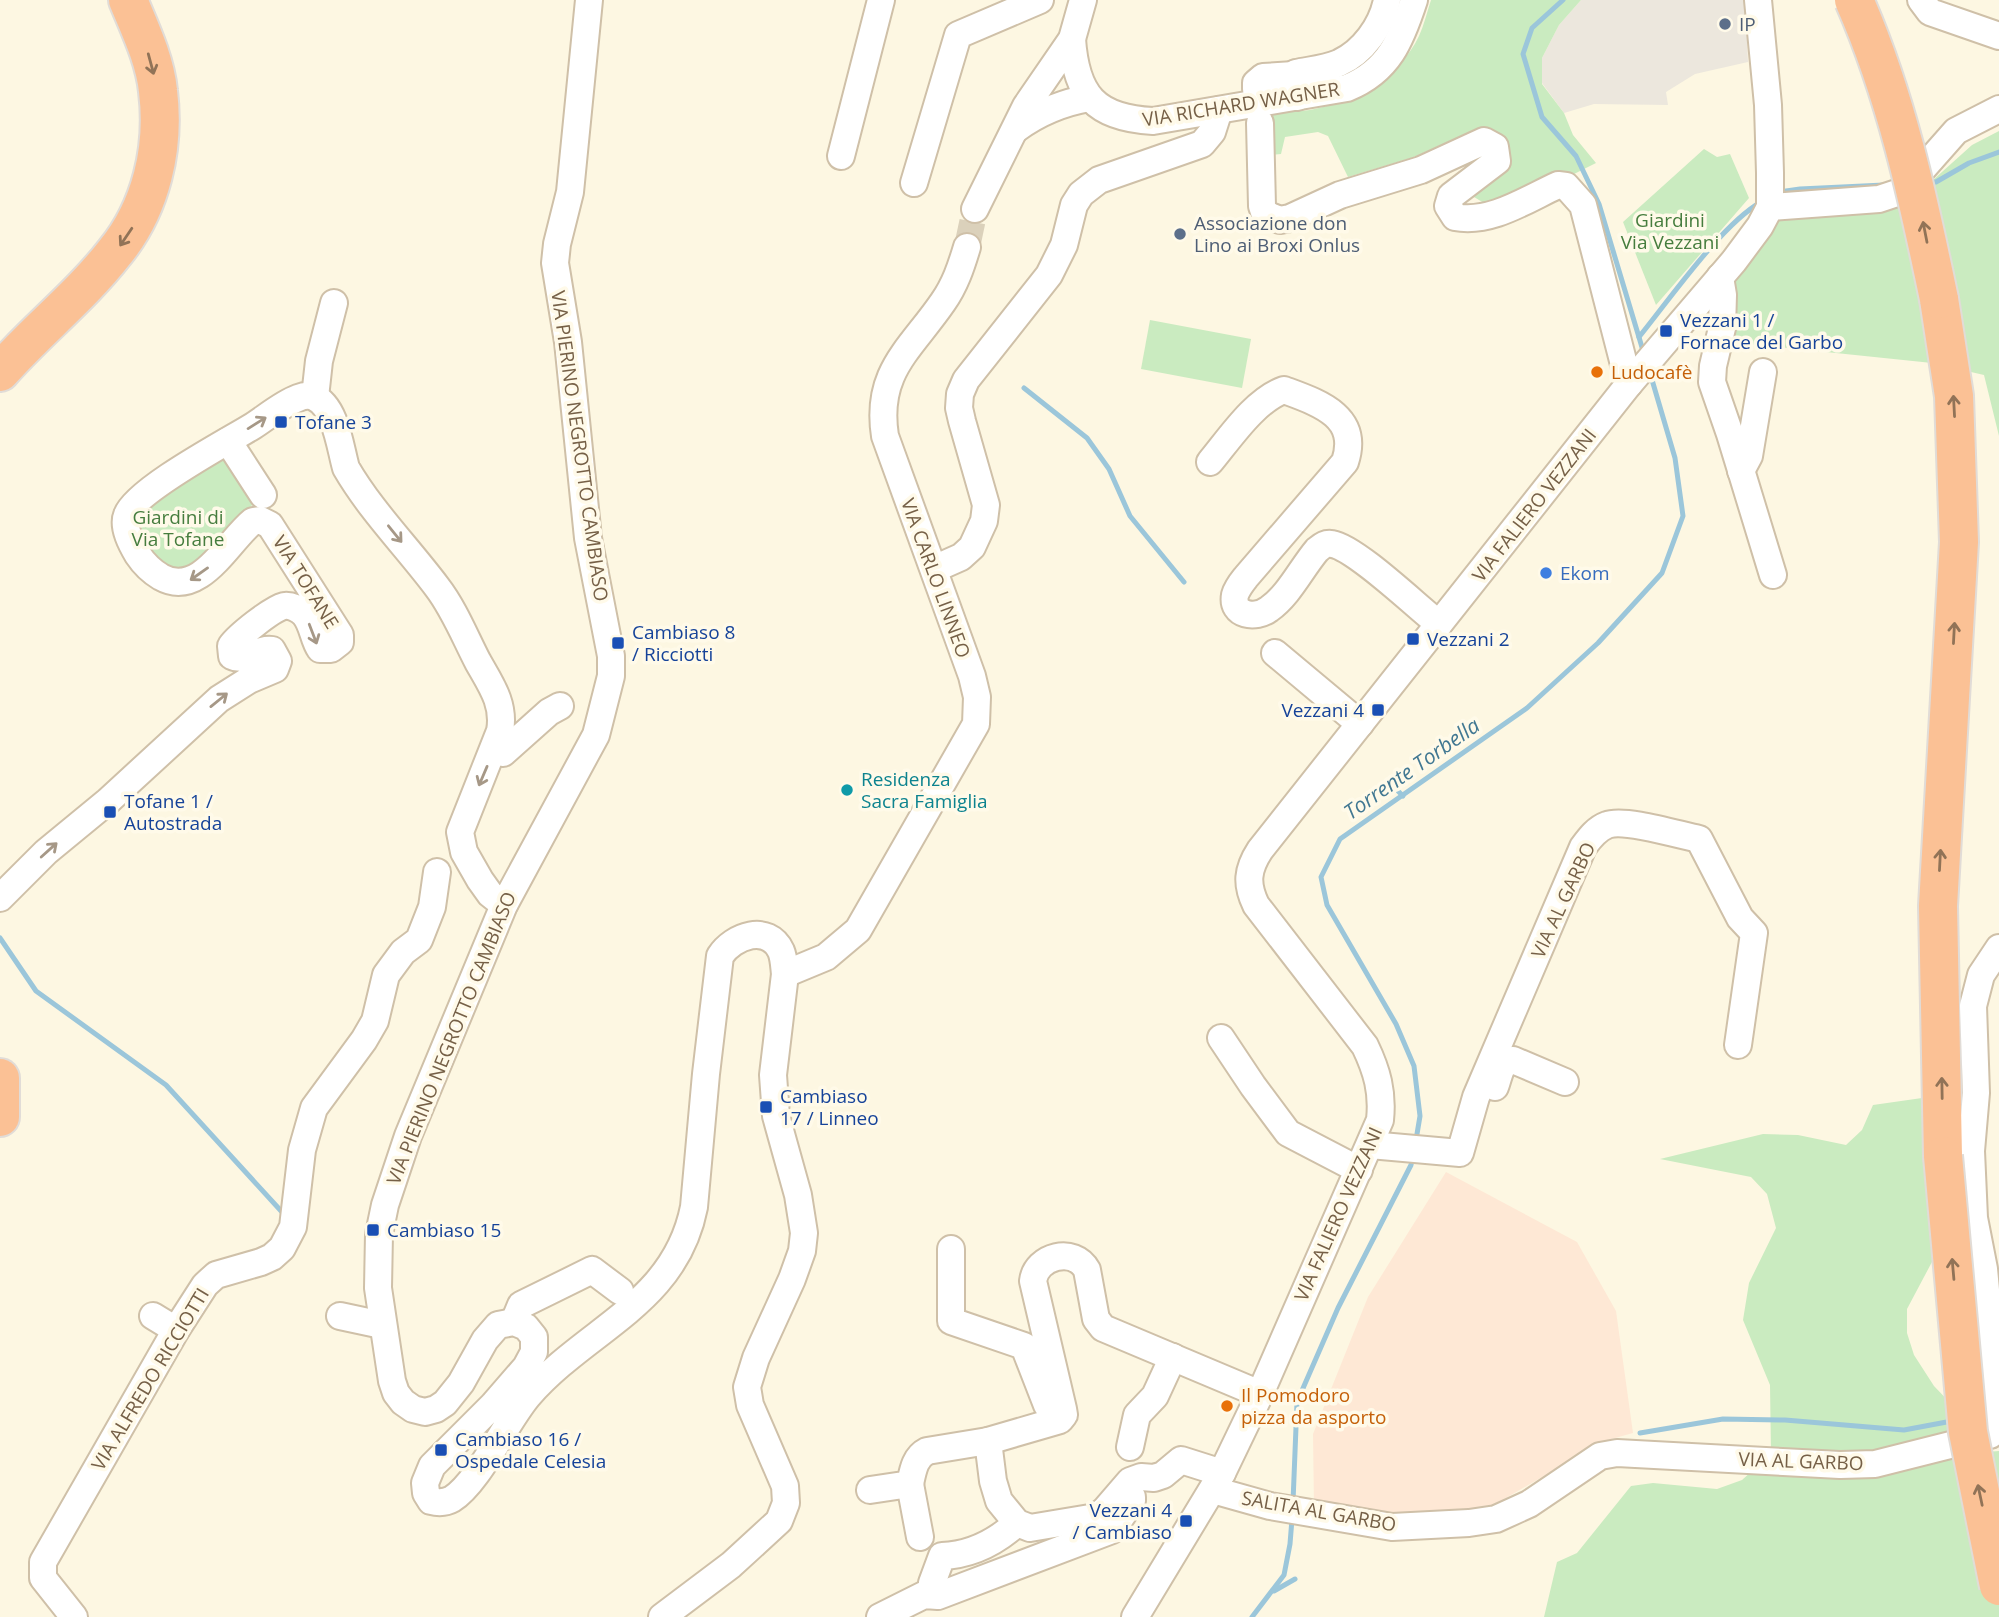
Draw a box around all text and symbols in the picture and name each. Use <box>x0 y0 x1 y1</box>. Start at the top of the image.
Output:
place label: IP <box>1739 11 1756 37</box>
marker: IP <box>1717 16 1733 32</box>
one-way arrow <box>146 53 159 75</box>
street label: VIA RICHARD WAGNER <box>1141 76 1342 132</box>
park label: Giardini Via Vezzani <box>1621 207 1719 255</box>
place label: Associazione don Lino ai Broxi Onlus <box>1194 210 1360 258</box>
one-way arrow <box>1918 221 1932 244</box>
marker: Associazione don Lino ai Broxi Onlus <box>1172 226 1188 242</box>
one-way arrow <box>119 227 133 247</box>
street label: VIA PIERINO NEGROTTO CAMBIASO <box>545 289 615 603</box>
place label: Vezzani 1 / Fornace del Garbo <box>1680 307 1843 355</box>
marker: Vezzani 1 / Fornace del Garbo <box>1658 323 1674 339</box>
place label: Ludocafè <box>1611 359 1692 385</box>
marker: Ludocafè <box>1589 364 1605 380</box>
one-way arrow <box>1948 395 1961 418</box>
place label: Tofane 3 <box>295 409 372 435</box>
marker: Tofane 3 <box>273 414 289 430</box>
one-way arrow <box>246 416 266 430</box>
street label: VIA FALIERO VEZZANI <box>1466 423 1602 587</box>
street label: VIA CARLO LINNEO <box>895 495 977 661</box>
park label: Giardini di Via Tofane <box>132 504 224 552</box>
one-way arrow <box>387 525 403 543</box>
street label: VIA TOFANE <box>267 530 345 634</box>
place label: Ekom <box>1560 560 1610 586</box>
marker: Ekom <box>1538 565 1554 581</box>
one-way arrow <box>190 567 209 581</box>
place label: Cambiaso 8 / Ricciotti <box>632 619 735 667</box>
one-way arrow <box>1948 622 1961 645</box>
one-way arrow <box>308 623 321 645</box>
place label: Vezzani 2 <box>1427 626 1510 652</box>
marker: Vezzani 2 <box>1405 631 1421 647</box>
marker: Cambiaso 8 / Ricciotti <box>610 635 626 651</box>
one-way arrow <box>210 692 228 708</box>
place label: Vezzani 4 <box>1281 697 1364 723</box>
marker: Vezzani 4 <box>1370 702 1386 718</box>
water label: Torrente Torbella <box>1338 711 1485 826</box>
one-way arrow <box>475 765 488 786</box>
place label: Residenza Sacra Famiglia <box>861 766 988 814</box>
marker: Residenza Sacra Famiglia <box>839 782 855 798</box>
place label: Tofane 1 / Autostrada <box>124 788 222 836</box>
marker: Tofane 1 / Autostrada <box>102 804 118 820</box>
street label: VIA AL GARBO <box>1525 838 1601 962</box>
one-way arrow <box>39 843 57 859</box>
one-way arrow <box>1934 849 1947 872</box>
street label: VIA PIERINO NEGROTTO CAMBIASO <box>380 888 522 1188</box>
one-way arrow <box>1935 1076 1948 1099</box>
place label: Cambiaso 17 / Linneo <box>780 1083 879 1131</box>
marker: Cambiaso 17 / Linneo <box>758 1099 774 1115</box>
street label: VIA FALIERO VEZZANI <box>1288 1123 1388 1305</box>
place label: Cambiaso 15 <box>387 1217 501 1243</box>
marker: Cambiaso 15 <box>365 1222 381 1238</box>
one-way arrow <box>1946 1258 1959 1281</box>
street label: VIA ALFREDO RICCIOTTI <box>85 1283 215 1475</box>
place label: Il Pomodoro pizza da asporto <box>1241 1382 1386 1430</box>
marker: Il Pomodoro pizza da asporto <box>1219 1398 1235 1414</box>
place label: Cambiaso 16 / Ospedale Celesia <box>455 1426 606 1474</box>
marker: Cambiaso 16 / Ospedale Celesia <box>433 1442 449 1458</box>
street label: VIA AL GARBO <box>1738 1446 1864 1476</box>
one-way arrow <box>1973 1484 1987 1507</box>
street label: SALITA AL GARBO <box>1240 1485 1398 1537</box>
place label: Vezzani 4 / Cambiaso <box>1073 1497 1172 1545</box>
marker: Vezzani 4 / Cambiaso <box>1178 1513 1194 1529</box>

